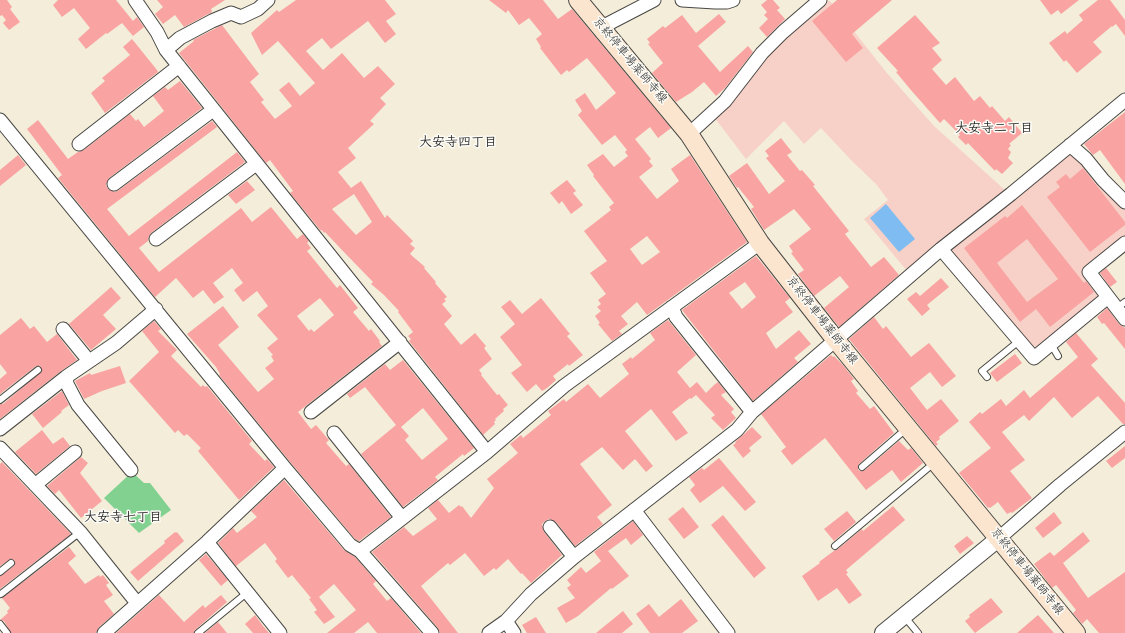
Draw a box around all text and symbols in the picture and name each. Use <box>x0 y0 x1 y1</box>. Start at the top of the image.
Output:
street label: 京終停車場薬師寺線 <box>589 15 669 107</box>
district label: 大安寺二丁目 <box>955 122 1033 138</box>
district label: 大安寺四丁目 <box>419 136 497 152</box>
street label: 京終停車場薬師寺線 <box>782 274 860 368</box>
district label: 大安寺七丁目 <box>84 511 162 527</box>
street label: 京終停車場薬師寺線 <box>986 526 1066 618</box>

